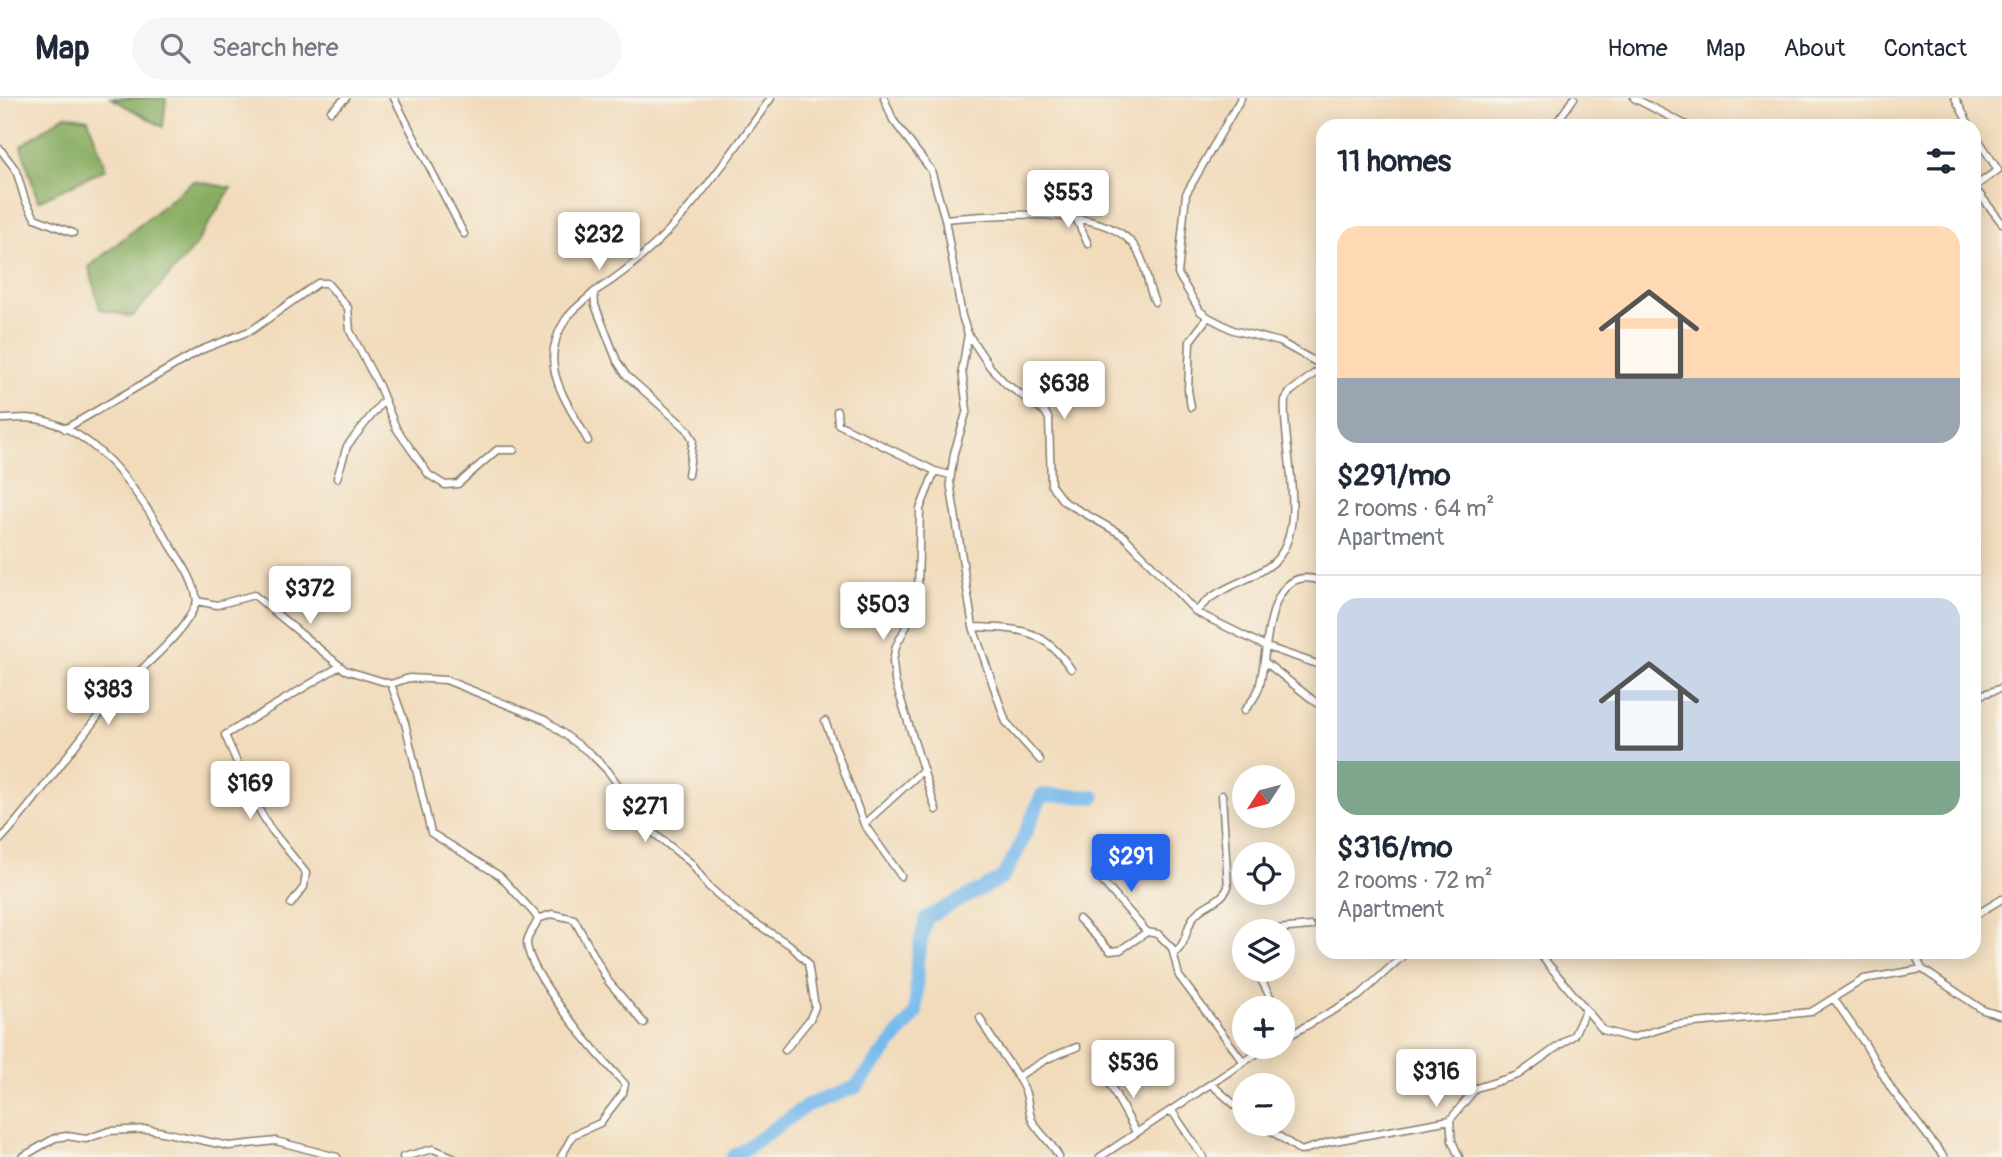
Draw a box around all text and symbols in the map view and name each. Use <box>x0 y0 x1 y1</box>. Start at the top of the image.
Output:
search box <box>132 17 622 80</box>
text: Map <box>35 28 90 69</box>
icon: search <box>156 29 194 67</box>
text: Search here <box>212 32 339 64</box>
text: Home <box>1607 34 1668 63</box>
text: Map <box>1706 34 1746 63</box>
text: About <box>1784 34 1846 63</box>
text: Contact <box>1884 34 1967 63</box>
icon: filters <box>1922 142 1960 180</box>
text: 11 homes <box>1337 143 1451 180</box>
pin: $553 <box>1027 170 1109 230</box>
text: $553 <box>1043 178 1093 207</box>
pin: $232 <box>558 212 640 272</box>
text: $232 <box>574 220 624 249</box>
icon: home <box>1586 271 1712 397</box>
pin: $638 <box>1023 362 1105 421</box>
text: $638 <box>1039 369 1089 398</box>
text: $291/mo <box>1337 457 1451 494</box>
text: 2 rooms · 64 m² <box>1337 494 1494 523</box>
text: Apartment <box>1337 523 1444 552</box>
pin: $372 <box>269 566 351 626</box>
text: $372 <box>285 574 335 603</box>
pin: $503 <box>842 582 924 642</box>
text: $503 <box>856 590 910 619</box>
icon: home <box>1586 643 1712 769</box>
pin: $383 <box>67 668 149 727</box>
text: $383 <box>83 675 133 704</box>
pin: $169 <box>209 762 291 821</box>
north arrow <box>1232 765 1295 828</box>
map controls <box>1232 765 1295 1136</box>
text: $169 <box>227 769 273 798</box>
pin: $271 <box>604 784 686 844</box>
text: $271 <box>622 792 668 821</box>
text: $316/mo <box>1337 829 1453 866</box>
pin: $291 <box>1090 834 1172 894</box>
text: $291 <box>1108 842 1154 871</box>
button: locate <box>1232 842 1295 905</box>
text: 2 rooms · 72 m² <box>1337 866 1493 895</box>
text: Apartment <box>1337 895 1444 924</box>
button: layers <box>1232 919 1295 982</box>
button: + <box>1232 996 1295 1059</box>
pin: $536 <box>1092 1040 1174 1100</box>
text: $536 <box>1107 1048 1159 1077</box>
pin: $316 <box>1395 1049 1477 1109</box>
text: $316 <box>1412 1057 1460 1086</box>
button: − <box>1232 1073 1295 1136</box>

